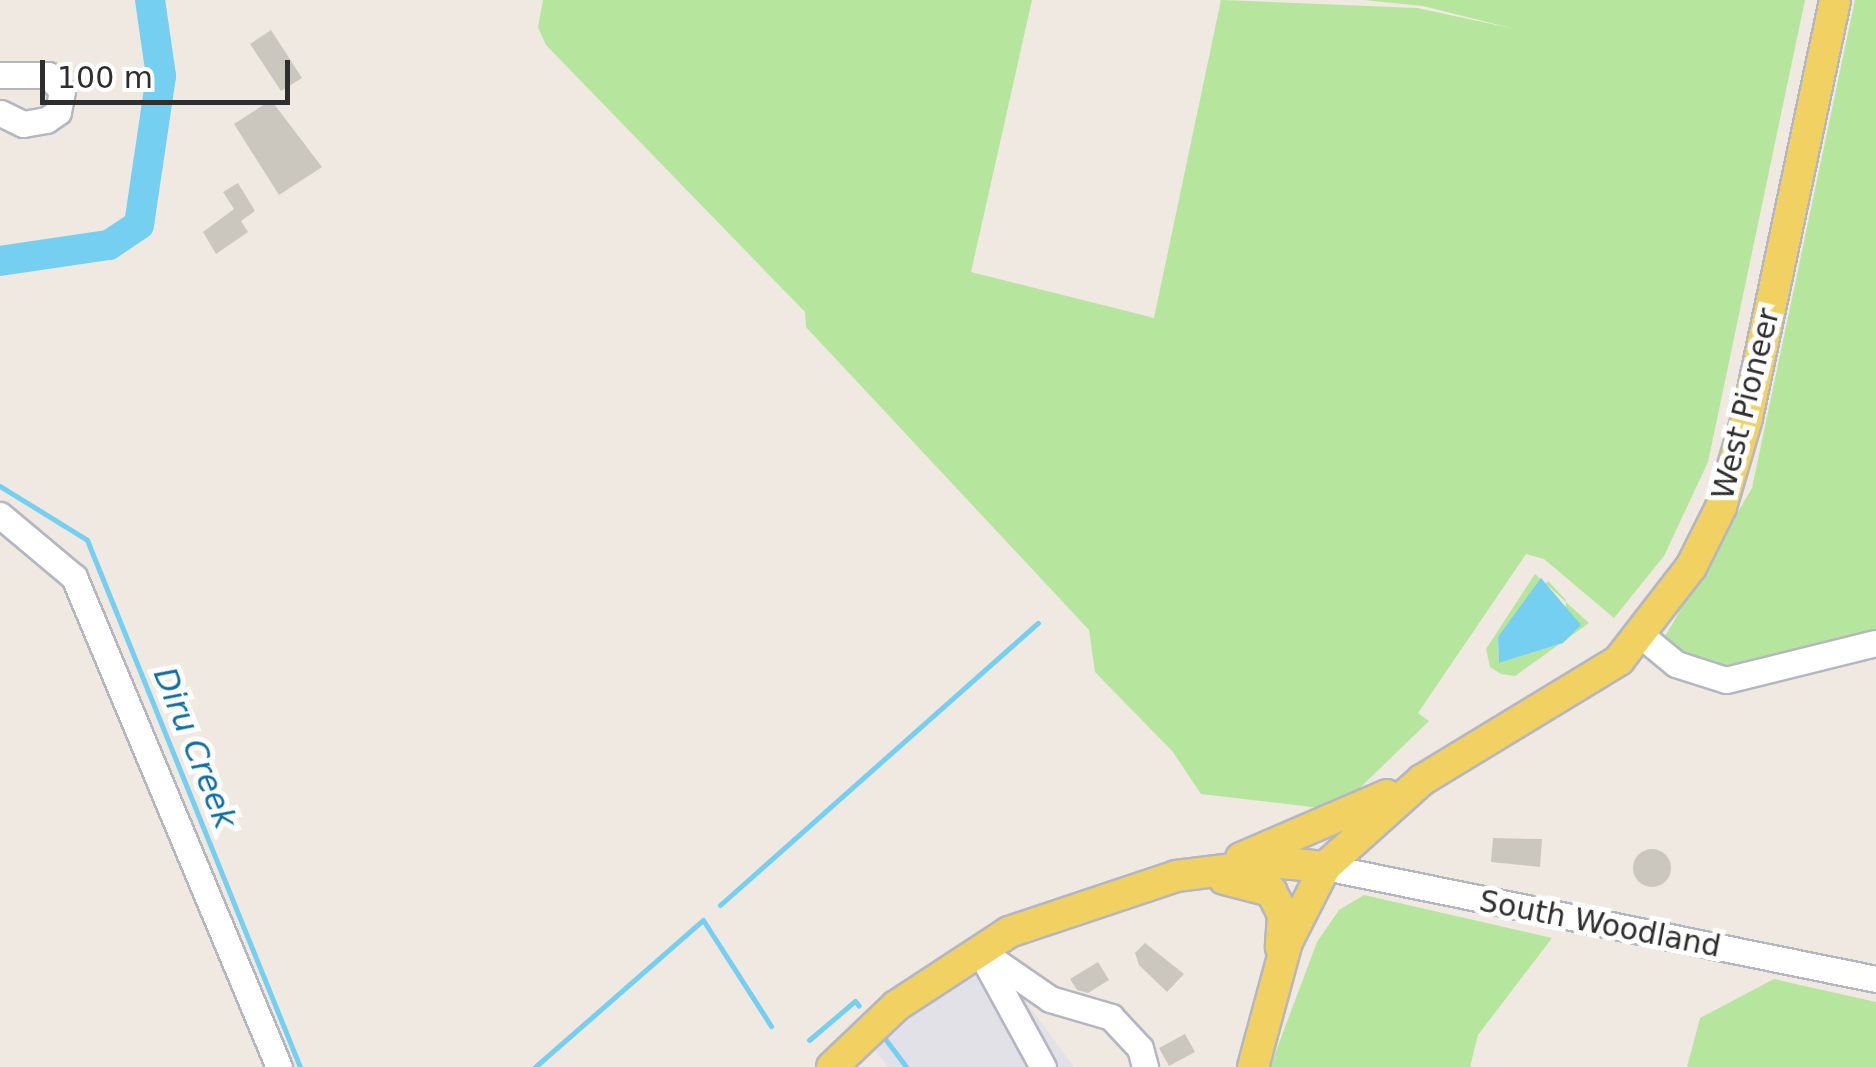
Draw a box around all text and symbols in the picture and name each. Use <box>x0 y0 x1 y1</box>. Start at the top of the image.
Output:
scale bar <box>45 40 295 102</box>
text: 100 m <box>57 60 153 95</box>
street label: West Pioneer <box>1705 305 1787 503</box>
water label: Diru Creek <box>145 662 245 834</box>
street label: South Woodland <box>1476 883 1724 965</box>

